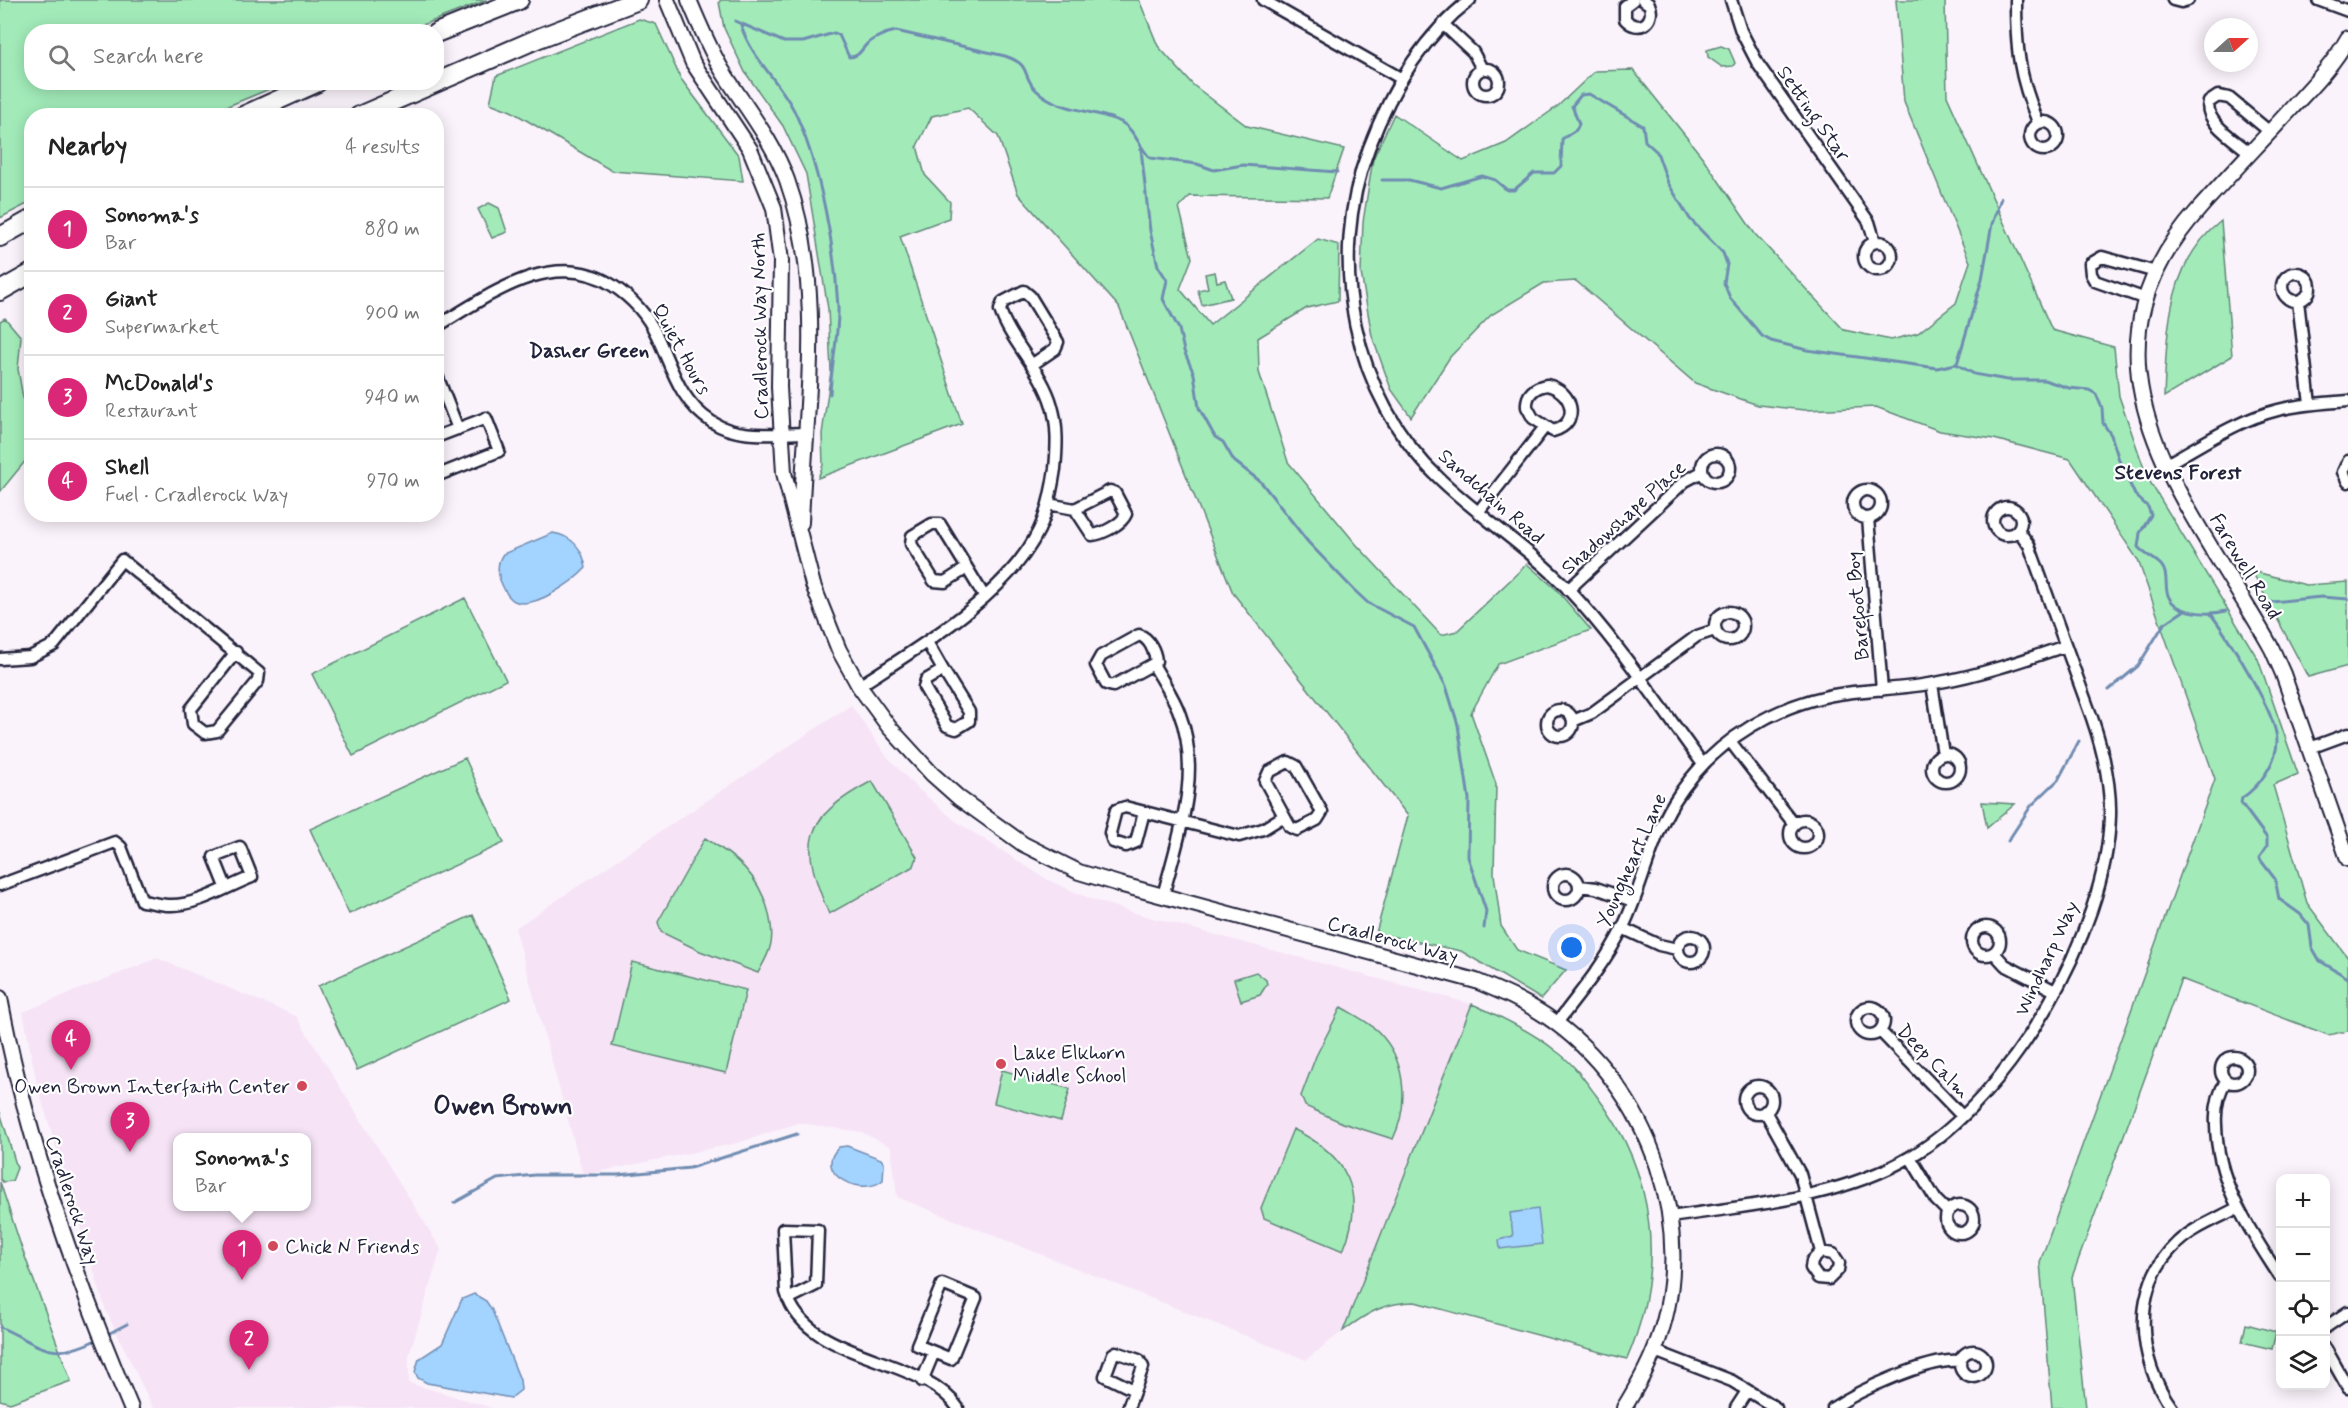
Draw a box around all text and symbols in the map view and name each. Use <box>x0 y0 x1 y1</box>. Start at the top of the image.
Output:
north arrow <box>2204 18 2258 72</box>
search box <box>24 24 444 90</box>
icon: search <box>45 41 78 74</box>
text: Search here <box>93 43 204 71</box>
street label: Setting Star <box>1768 61 1856 169</box>
text: Nearby <box>48 130 127 164</box>
text: 4 results <box>345 134 420 161</box>
text: Sonoma's <box>105 202 199 230</box>
text: 1 <box>63 216 72 243</box>
text: 880 m <box>364 216 420 243</box>
text: Bar <box>105 230 136 257</box>
street label: Cradlerock Way North <box>745 232 776 420</box>
text: Giant <box>105 286 158 314</box>
street label: Quiet Hours <box>645 299 717 400</box>
text: 2 <box>63 300 72 327</box>
text: 900 m <box>365 300 420 327</box>
text: Supermarket <box>105 314 219 341</box>
district label: Dasher Green <box>529 337 649 365</box>
text: McDonald's <box>105 370 213 398</box>
text: 3 <box>63 384 72 411</box>
text: 940 m <box>365 384 420 411</box>
text: Restaurant <box>105 398 198 425</box>
street label: Sandchain Road <box>1432 443 1550 551</box>
text: Shell <box>105 454 149 482</box>
street label: Shadowshape Place <box>1556 455 1692 581</box>
district label: Stevens Forest <box>2114 459 2242 487</box>
text: 4 <box>62 468 73 495</box>
text: 970 m <box>367 468 420 495</box>
text: Fuel · Cradlerock Way <box>105 482 288 509</box>
street label: Farewell Road <box>2202 509 2287 625</box>
street label: Barefoot Boy <box>1840 550 1879 661</box>
street label: Youngheart Lane <box>1591 789 1675 932</box>
street label: Windharp Way <box>2009 897 2086 1021</box>
street label: Cradlerock Way <box>1324 910 1461 971</box>
your location <box>1557 933 1586 962</box>
street label: Deep Calm <box>1890 1019 1976 1105</box>
pin: 4 <box>52 1020 90 1070</box>
place label: Lake Elkhorn Middle School <box>1013 1040 1126 1090</box>
marker: Lake Elkhorn Middle School <box>994 1057 1008 1071</box>
place label: Owen Brown Interfaith Center <box>14 1074 290 1101</box>
marker: Owen Brown Interfaith Center <box>295 1079 309 1093</box>
district label: Owen Brown <box>433 1090 573 1124</box>
pin: 3 <box>110 1102 150 1152</box>
street label: Cradlerock Way <box>38 1132 105 1268</box>
popup <box>173 1133 311 1211</box>
text: Sonoma's <box>195 1145 289 1173</box>
text: Bar <box>195 1173 226 1200</box>
map controls <box>2276 1174 2330 1390</box>
button: + <box>2276 1174 2330 1228</box>
button: − <box>2276 1228 2330 1282</box>
pin: 1 <box>222 1230 262 1280</box>
place label: Chick N Friends <box>285 1234 419 1261</box>
marker: Chick N Friends <box>266 1239 280 1253</box>
button: locate <box>2276 1282 2330 1336</box>
pin: 2 <box>230 1320 268 1370</box>
button: layers <box>2276 1336 2330 1390</box>

